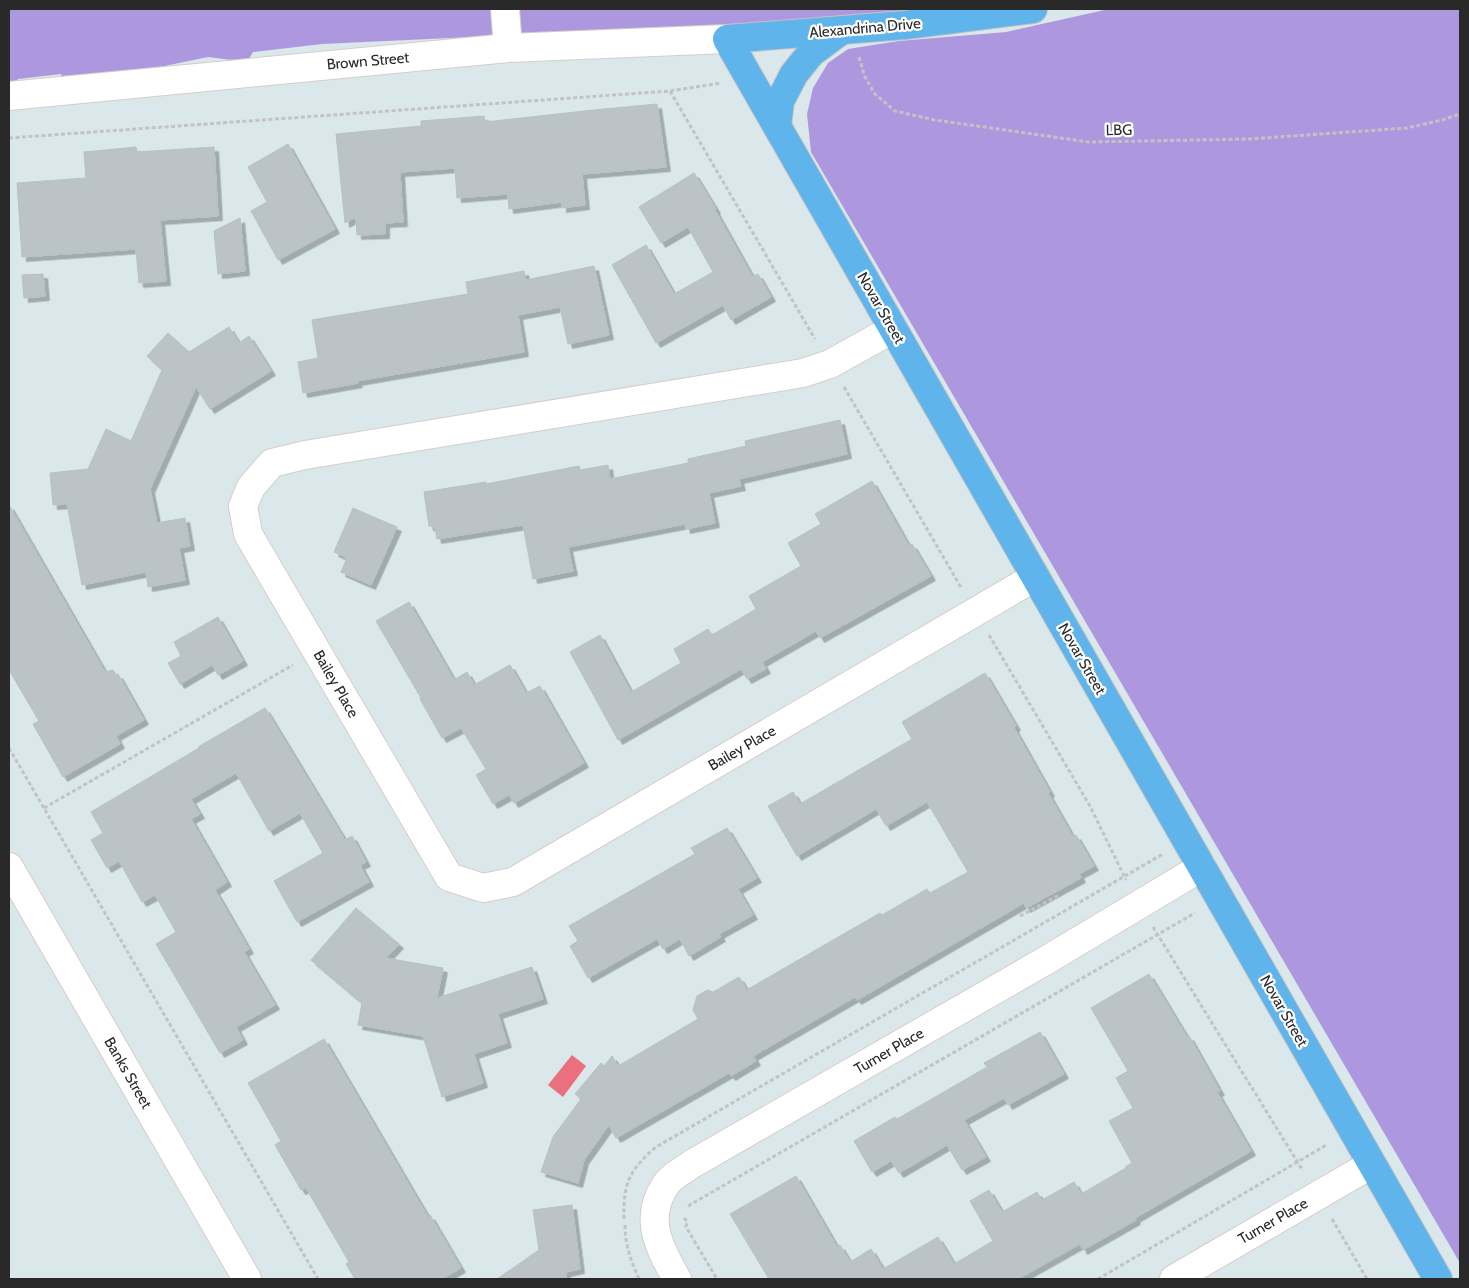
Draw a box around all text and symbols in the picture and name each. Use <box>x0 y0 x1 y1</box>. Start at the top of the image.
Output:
street label: Alexandrina Drive <box>809 14 922 42</box>
street label: Brown Street <box>326 48 410 74</box>
street label: LBG <box>1106 121 1132 139</box>
street label: Novar Street <box>853 269 909 347</box>
street label: Novar Street <box>1054 620 1110 698</box>
street label: Bailey Place <box>309 647 363 721</box>
street label: Bailey Place <box>705 721 779 775</box>
street label: Novar Street <box>1256 972 1312 1050</box>
street label: Turner Place <box>851 1024 927 1078</box>
street label: Banks Street <box>100 1034 156 1112</box>
street label: Turner Place <box>1235 1194 1311 1248</box>

